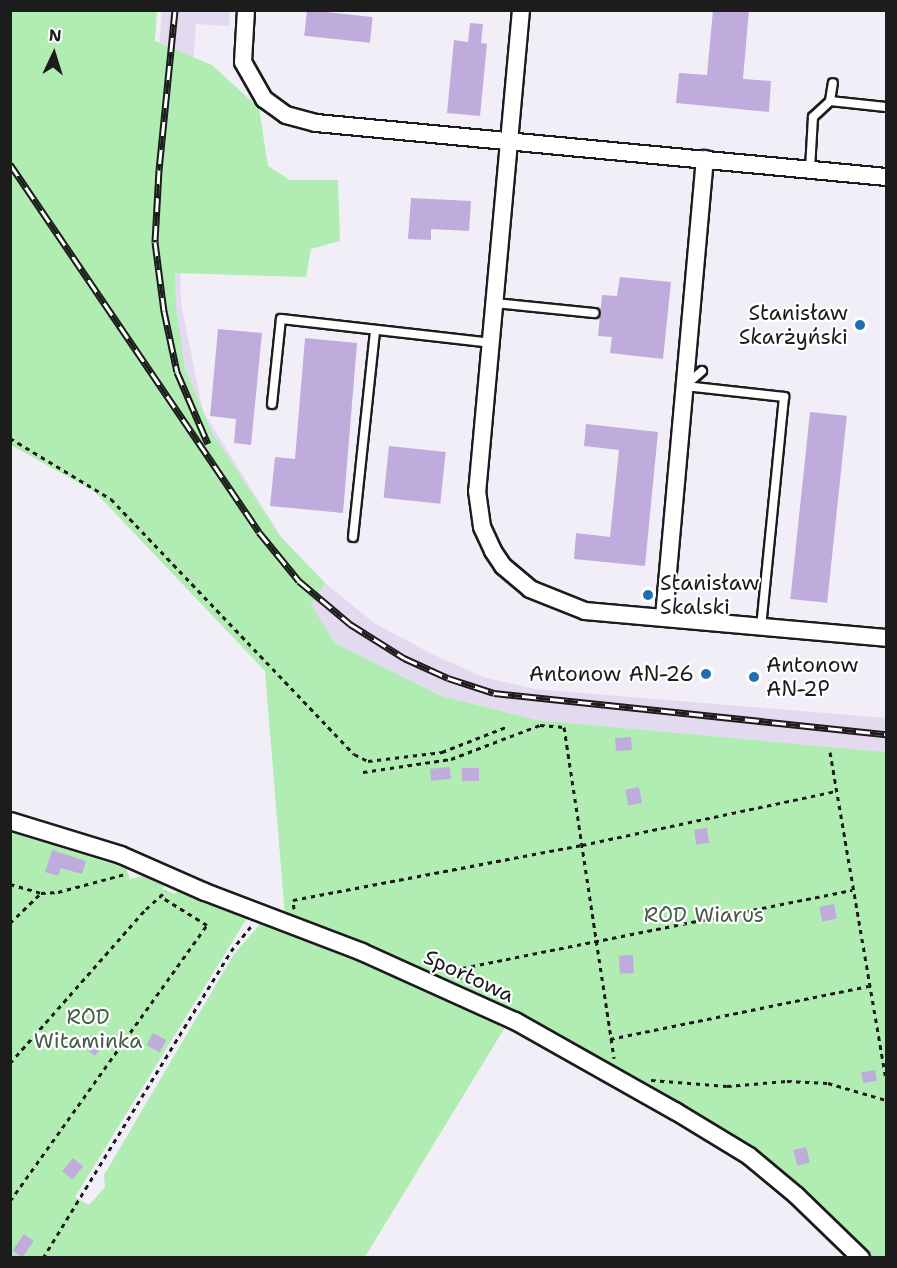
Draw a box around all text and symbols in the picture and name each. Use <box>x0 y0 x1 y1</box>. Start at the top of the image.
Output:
north arrow <box>24 24 84 84</box>
text: N <box>48 25 62 46</box>
place label: Stanisław Skarżyński <box>739 300 848 350</box>
marker: Stanisław Skarżyński <box>853 318 867 332</box>
place label: Stanisław Skalski <box>660 570 759 620</box>
marker: Stanisław Skalski <box>641 588 655 602</box>
place label: Antonow AN-2P <box>766 652 858 702</box>
place label: Antonow AN-26 <box>529 661 694 687</box>
marker: Antonow AN-26 <box>699 667 713 681</box>
marker: Antonow AN-2P <box>747 670 761 684</box>
park label: ROD Wiarus <box>644 902 764 928</box>
street label: Sportowa <box>420 944 518 1008</box>
park label: ROD Witaminka <box>34 1004 142 1054</box>

